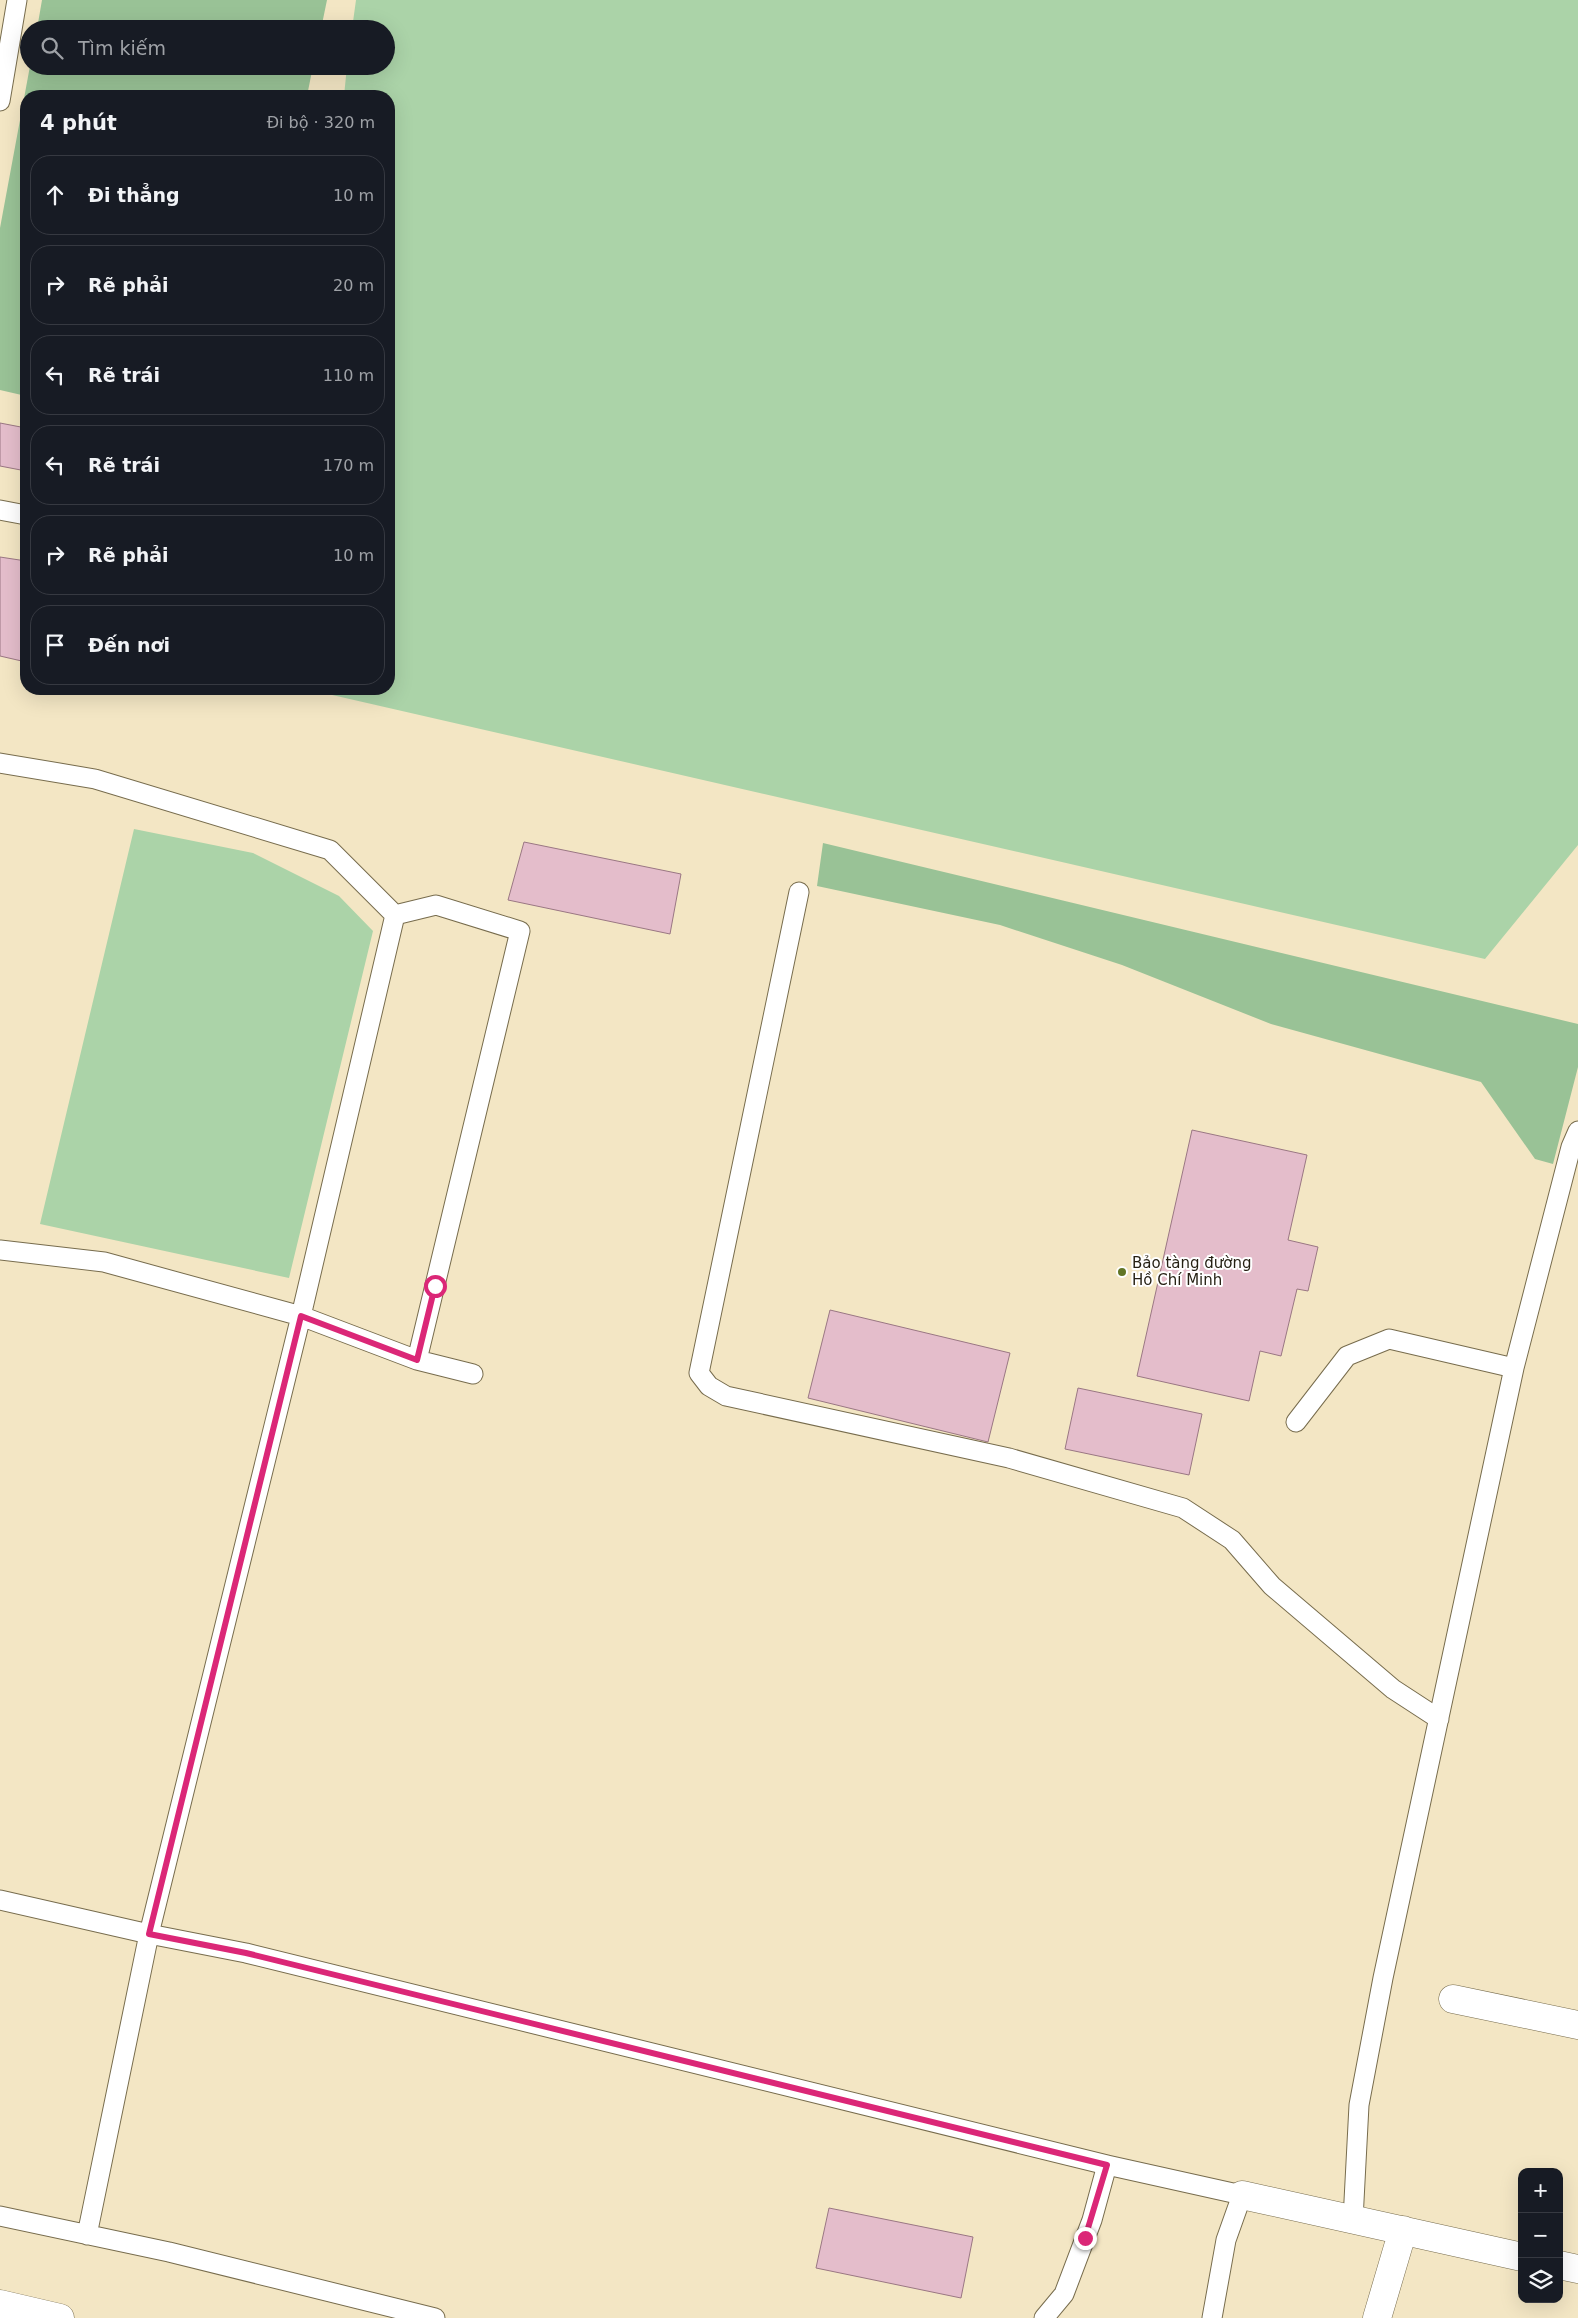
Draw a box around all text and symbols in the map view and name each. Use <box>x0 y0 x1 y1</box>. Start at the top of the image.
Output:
search box <box>20 20 395 75</box>
icon: search <box>38 34 66 62</box>
text: Tìm kiếm <box>78 37 166 59</box>
text: 4 phút <box>40 111 117 135</box>
text: Đi bộ · 320 m <box>267 113 375 132</box>
icon: ahead <box>41 181 69 209</box>
text: Đi thẳng <box>88 184 180 206</box>
text: 10 m <box>333 186 374 205</box>
icon: right <box>41 271 69 299</box>
text: Rẽ phải <box>88 274 169 296</box>
text: 20 m <box>333 276 374 295</box>
icon: left <box>41 361 69 389</box>
text: Rẽ trái <box>88 364 160 386</box>
text: 110 m <box>323 366 374 385</box>
icon: left <box>41 451 69 479</box>
text: Rẽ trái <box>88 454 160 476</box>
text: 170 m <box>323 456 374 475</box>
icon: right <box>41 541 69 569</box>
text: Rẽ phải <box>88 544 169 566</box>
text: 10 m <box>333 546 374 565</box>
icon: arrive <box>41 631 69 659</box>
text: Đến nơi <box>88 634 170 656</box>
place label: Bảo tàng đường Hồ Chí Minh <box>1132 1254 1252 1289</box>
marker: Bảo tàng đường Hồ Chí Minh <box>1116 1266 1128 1278</box>
route start <box>424 1275 447 1298</box>
map controls <box>1518 2168 1563 2303</box>
button: + <box>1518 2168 1563 2213</box>
button: − <box>1518 2213 1563 2258</box>
route end <box>1074 2227 1097 2250</box>
button: layers <box>1518 2258 1563 2303</box>

